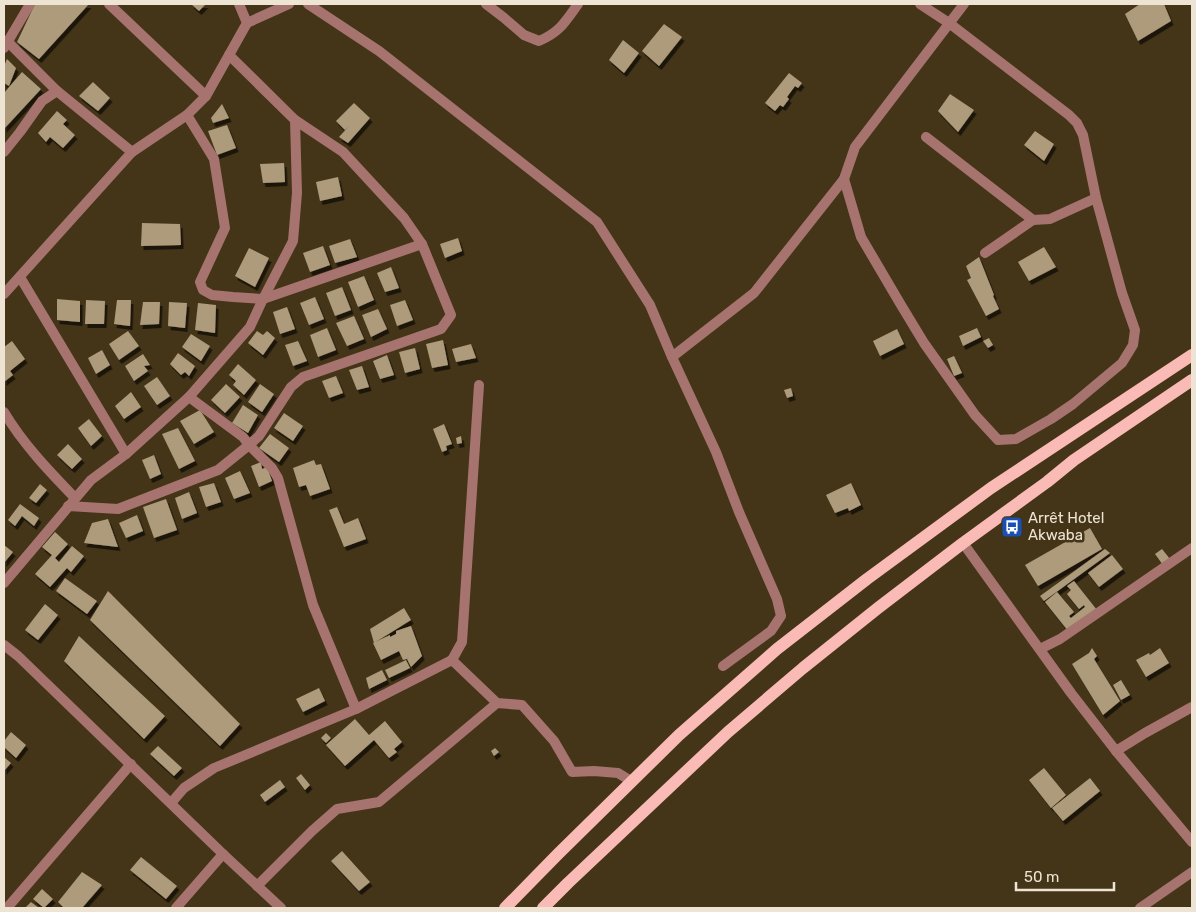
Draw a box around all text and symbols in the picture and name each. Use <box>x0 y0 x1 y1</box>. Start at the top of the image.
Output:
place label: Arrêt Hotel Akwaba <box>1028 509 1104 544</box>
bus stop icon: Arrêt Hotel Akwaba <box>1000 515 1024 539</box>
scale bar <box>1016 860 1114 892</box>
text: 50 m <box>1024 868 1059 886</box>

